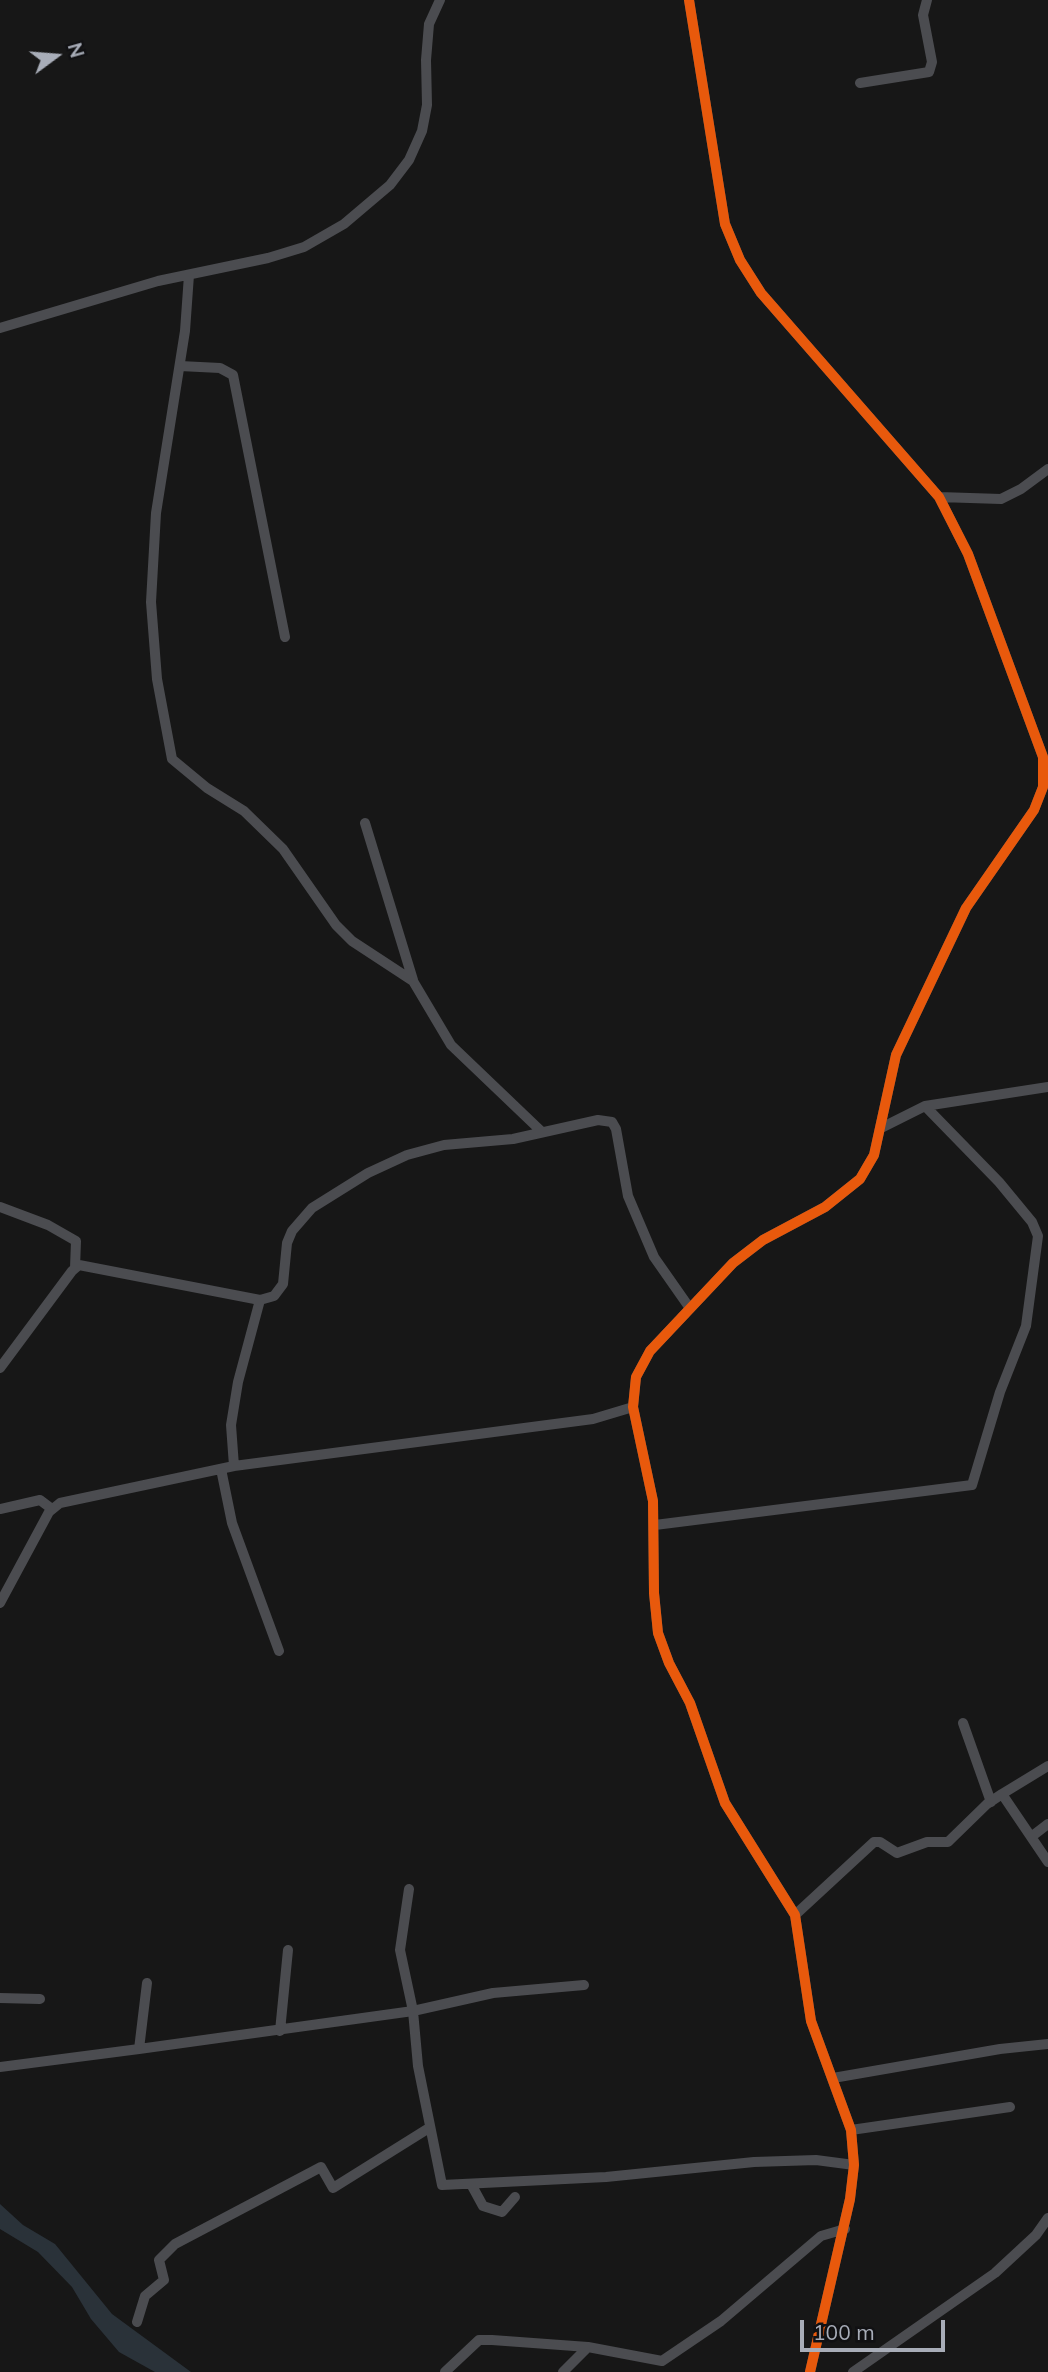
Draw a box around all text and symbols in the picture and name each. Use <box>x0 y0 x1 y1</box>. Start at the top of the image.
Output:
north arrow <box>21 21 91 91</box>
text: N <box>63 40 90 60</box>
scale bar <box>803 2306 948 2350</box>
text: 100 m <box>813 2319 875 2345</box>

